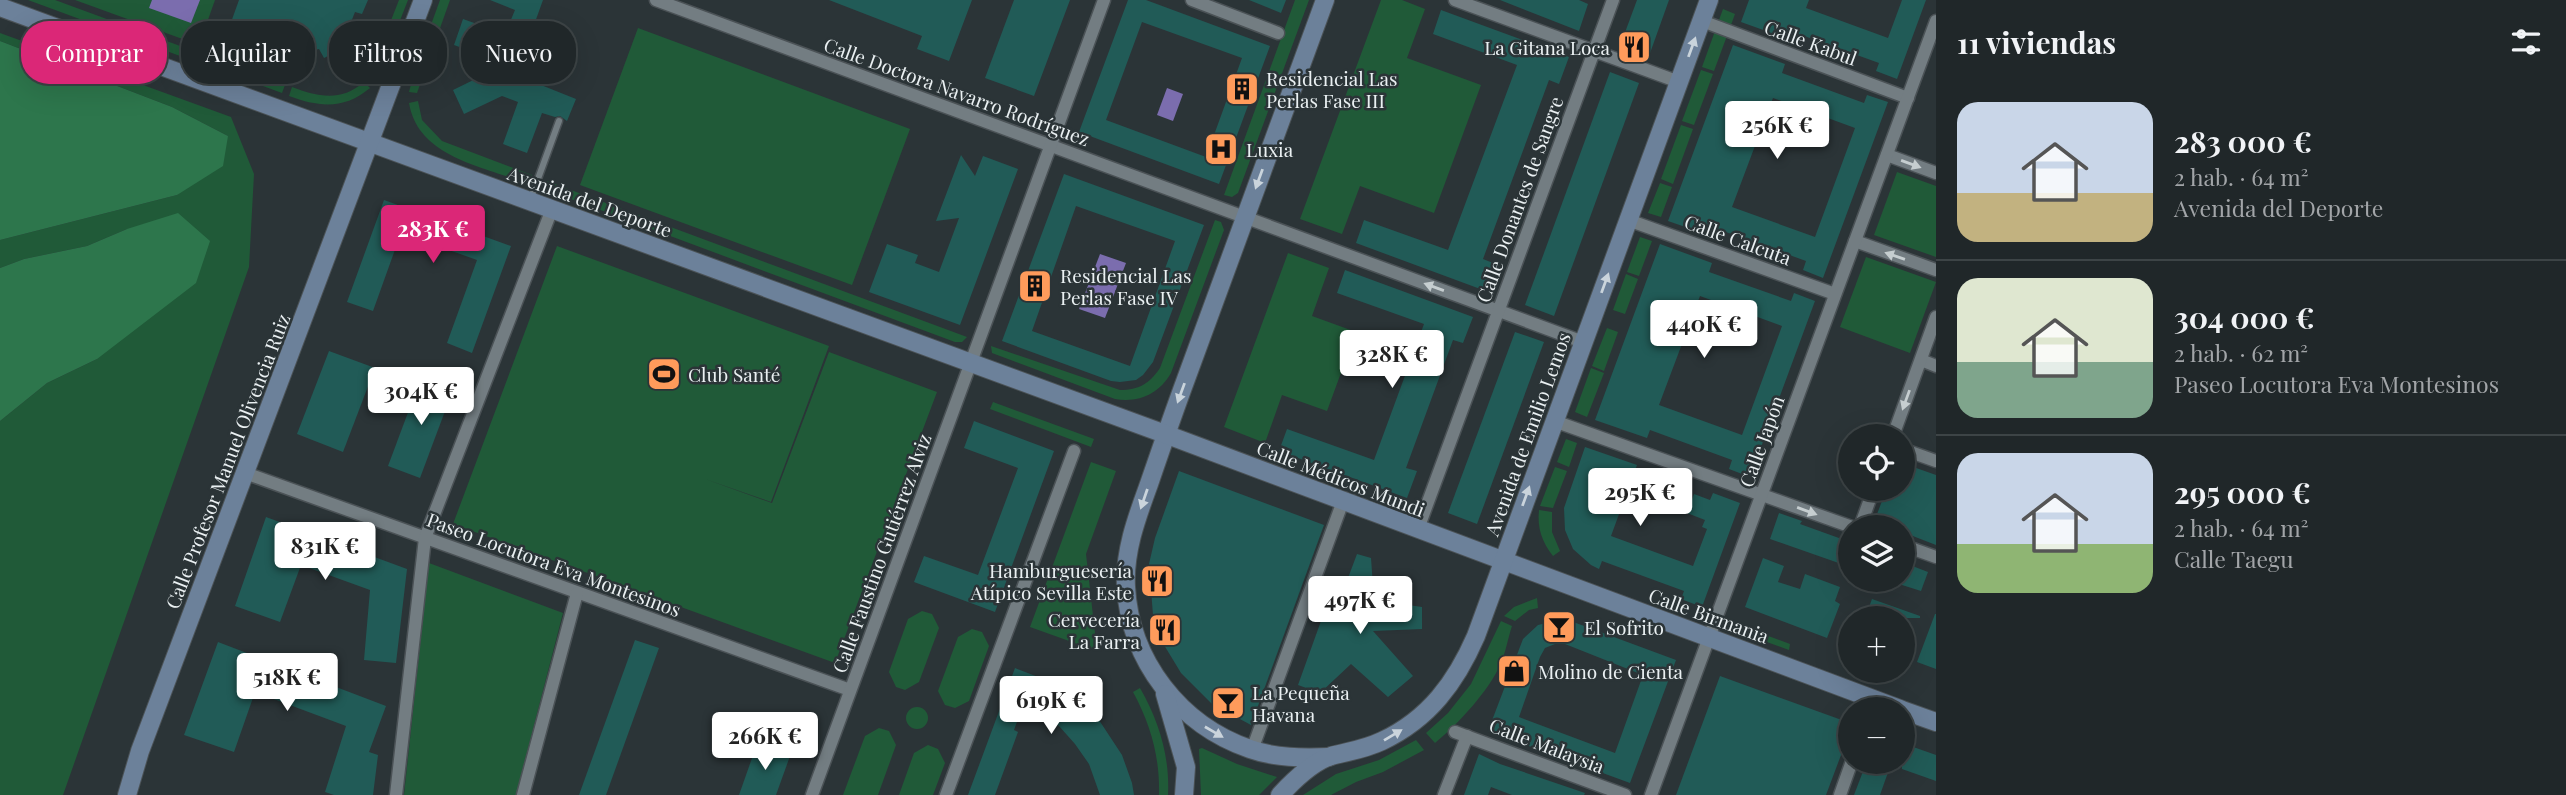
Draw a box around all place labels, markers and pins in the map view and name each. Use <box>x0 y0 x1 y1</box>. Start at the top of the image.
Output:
restaurant icon: La Gitana Loca <box>1615 28 1653 66</box>
place label: La Gitana Loca <box>1484 34 1611 60</box>
place label: Residencial Las Perlas Fase III <box>1266 65 1398 113</box>
building icon: Residencial Las Perlas Fase III <box>1223 70 1261 108</box>
pin: 256K € <box>1720 102 1834 161</box>
hospital icon: Luxia <box>1202 130 1240 168</box>
place label: Luxia <box>1246 136 1294 162</box>
pin: 283K € <box>376 205 490 265</box>
place label: Residencial Las Perlas Fase IV <box>1060 262 1192 310</box>
building icon: Residencial Las Perlas Fase IV <box>1016 267 1054 305</box>
pin: 440K € <box>1647 300 1761 360</box>
pin: 328K € <box>1335 330 1449 390</box>
sports icon: Club Santé <box>645 355 683 393</box>
place label: Club Santé <box>688 361 780 387</box>
pin: 304K € <box>364 368 478 427</box>
pin: 295K € <box>1583 468 1697 528</box>
pin: 831K € <box>268 522 382 582</box>
place label: Hamburguesería Atípico Sevilla Este <box>970 557 1133 605</box>
restaurant icon: Hamburguesería Atípico Sevilla Este <box>1138 562 1176 600</box>
pin: 497K € <box>1303 576 1417 636</box>
place label: Cervecería La Farra <box>1048 606 1141 654</box>
bar icon: El Sofrito <box>1540 608 1578 646</box>
restaurant icon: Cervecería La Farra <box>1146 611 1184 649</box>
place label: El Sofrito <box>1584 614 1664 640</box>
shop icon: Molino de Cienta <box>1495 652 1533 690</box>
pin: 518K € <box>230 654 344 713</box>
place label: Molino de Cienta <box>1538 658 1684 684</box>
pin: 619K € <box>994 676 1108 736</box>
place label: La Pequeña Havana <box>1252 679 1350 727</box>
bar icon: La Pequeña Havana <box>1209 684 1247 722</box>
pin: 266K € <box>708 712 822 772</box>

